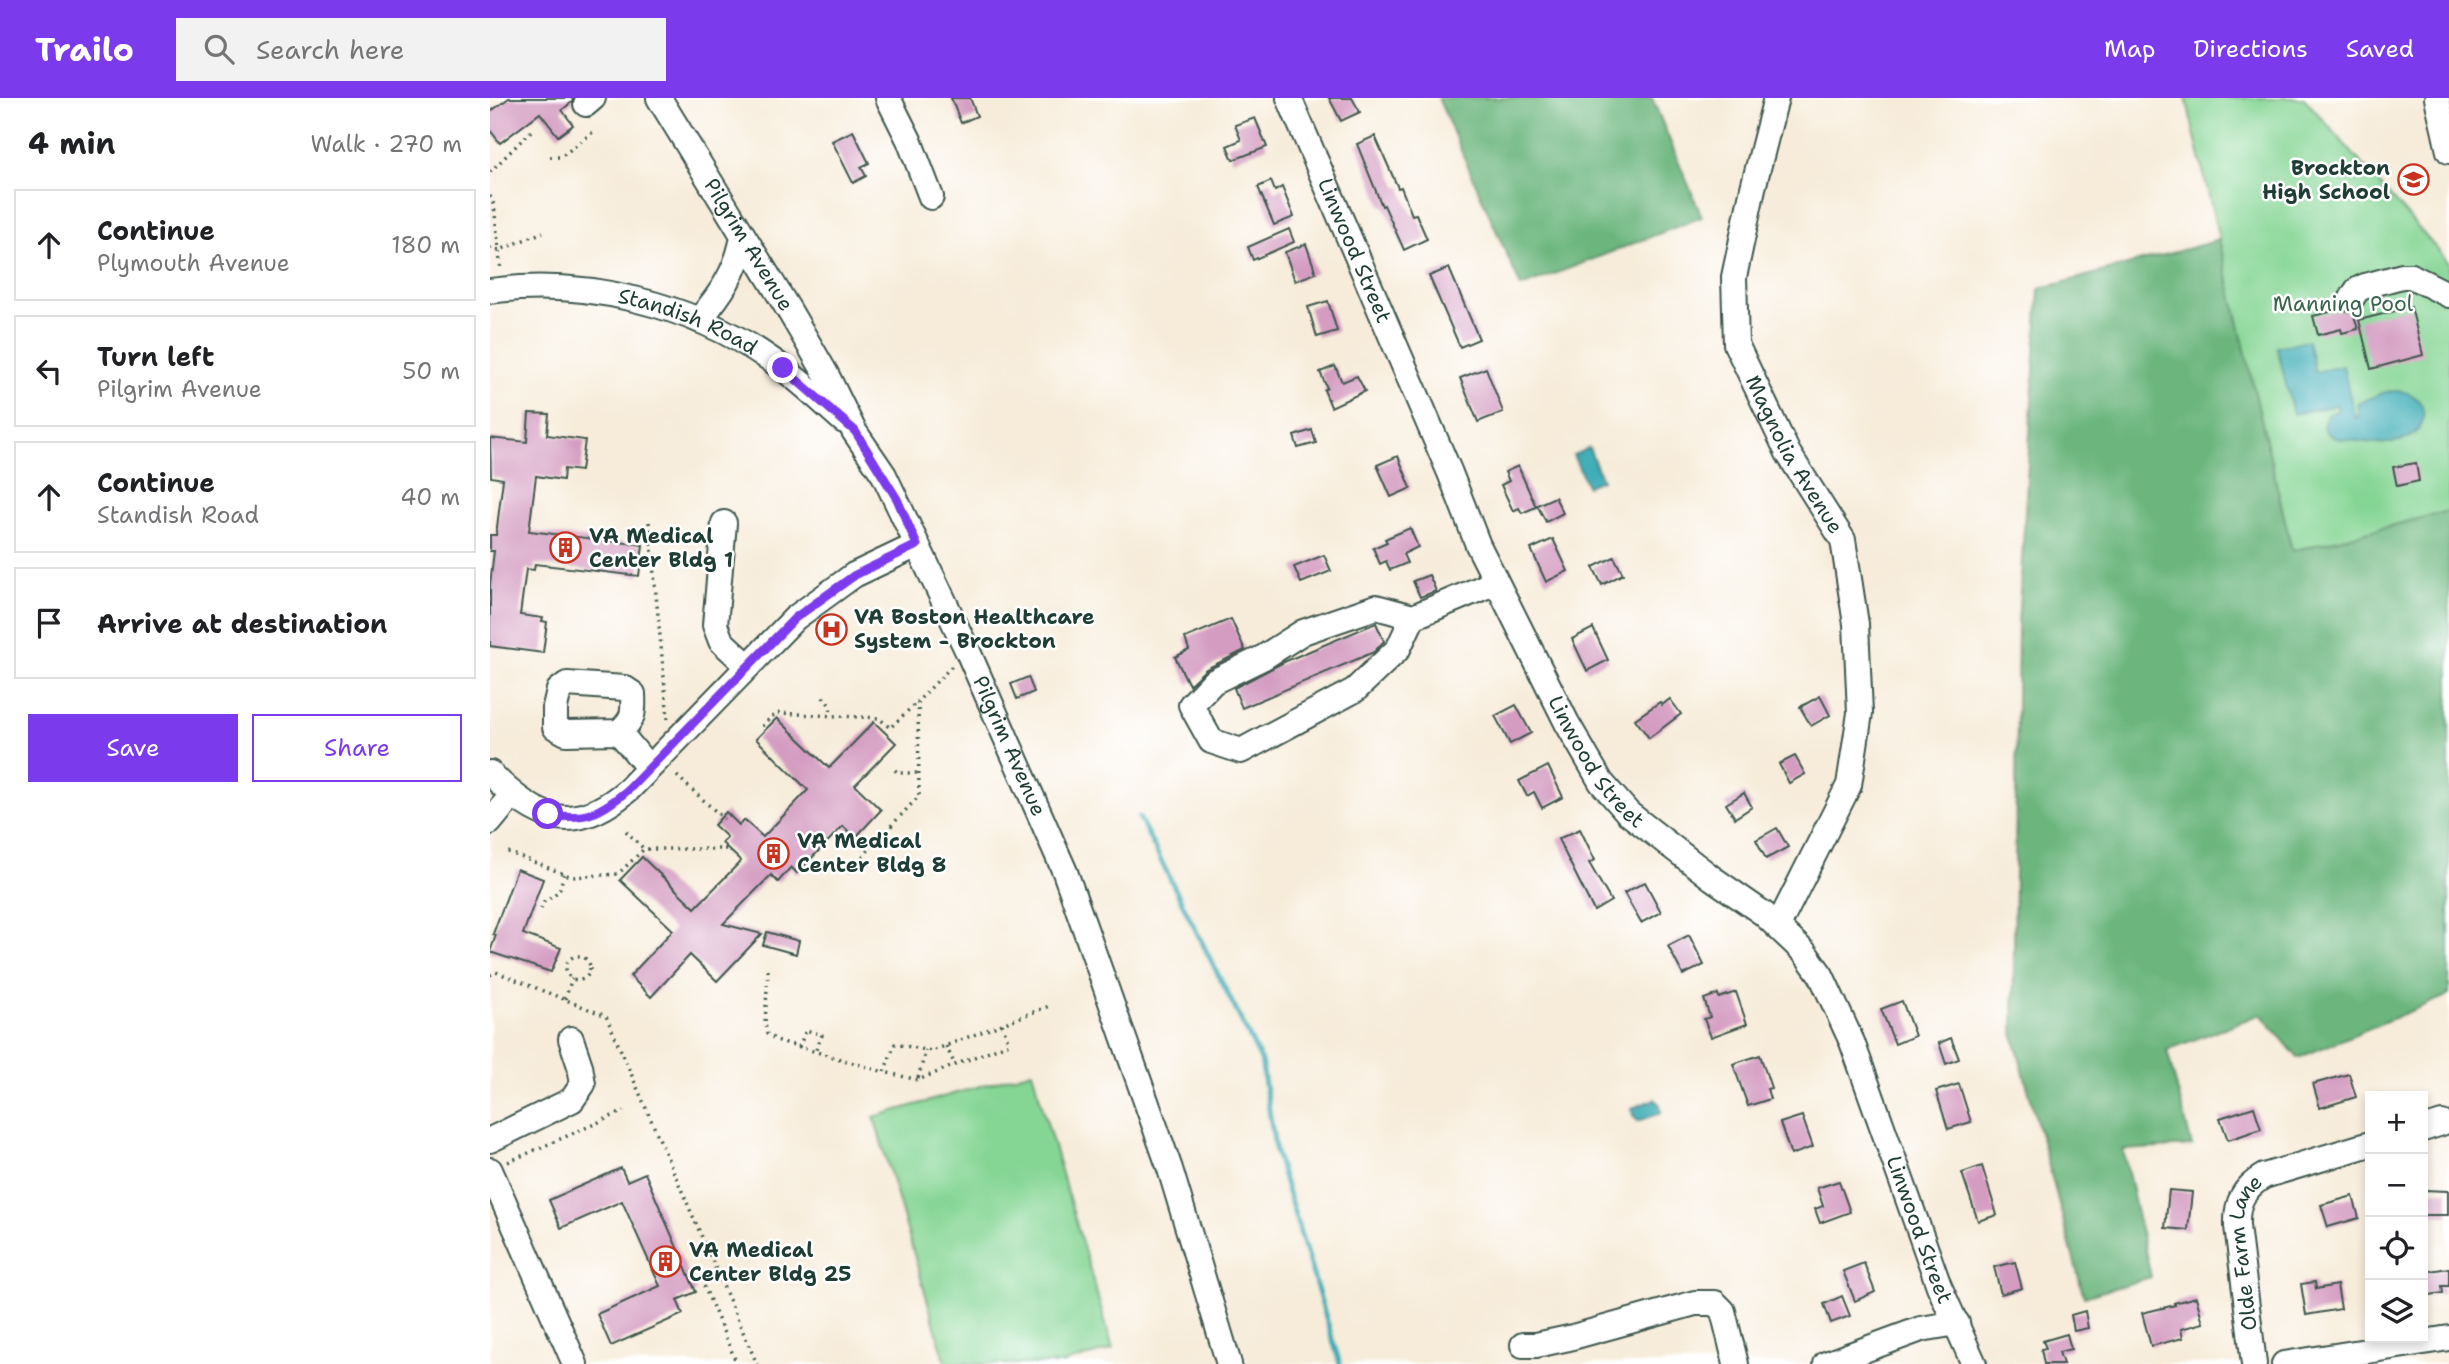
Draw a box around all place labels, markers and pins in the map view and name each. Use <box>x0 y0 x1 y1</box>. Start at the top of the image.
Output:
place label: Brockton High School <box>2262 154 2390 206</box>
school or university icon: Brockton High School <box>2396 163 2430 197</box>
place label: VA Medical Center Bldg 1 <box>589 522 733 574</box>
building icon: VA Medical Center Bldg 1 <box>549 531 583 565</box>
place label: VA Boston Healthcare System - Brockton <box>854 603 1095 655</box>
hospital icon: VA Boston Healthcare System - Brockton <box>814 612 848 646</box>
place label: VA Medical Center Bldg 8 <box>797 827 946 879</box>
building icon: VA Medical Center Bldg 8 <box>757 836 791 870</box>
place label: VA Medical Center Bldg 25 <box>689 1236 851 1288</box>
building icon: VA Medical Center Bldg 25 <box>649 1245 683 1279</box>

